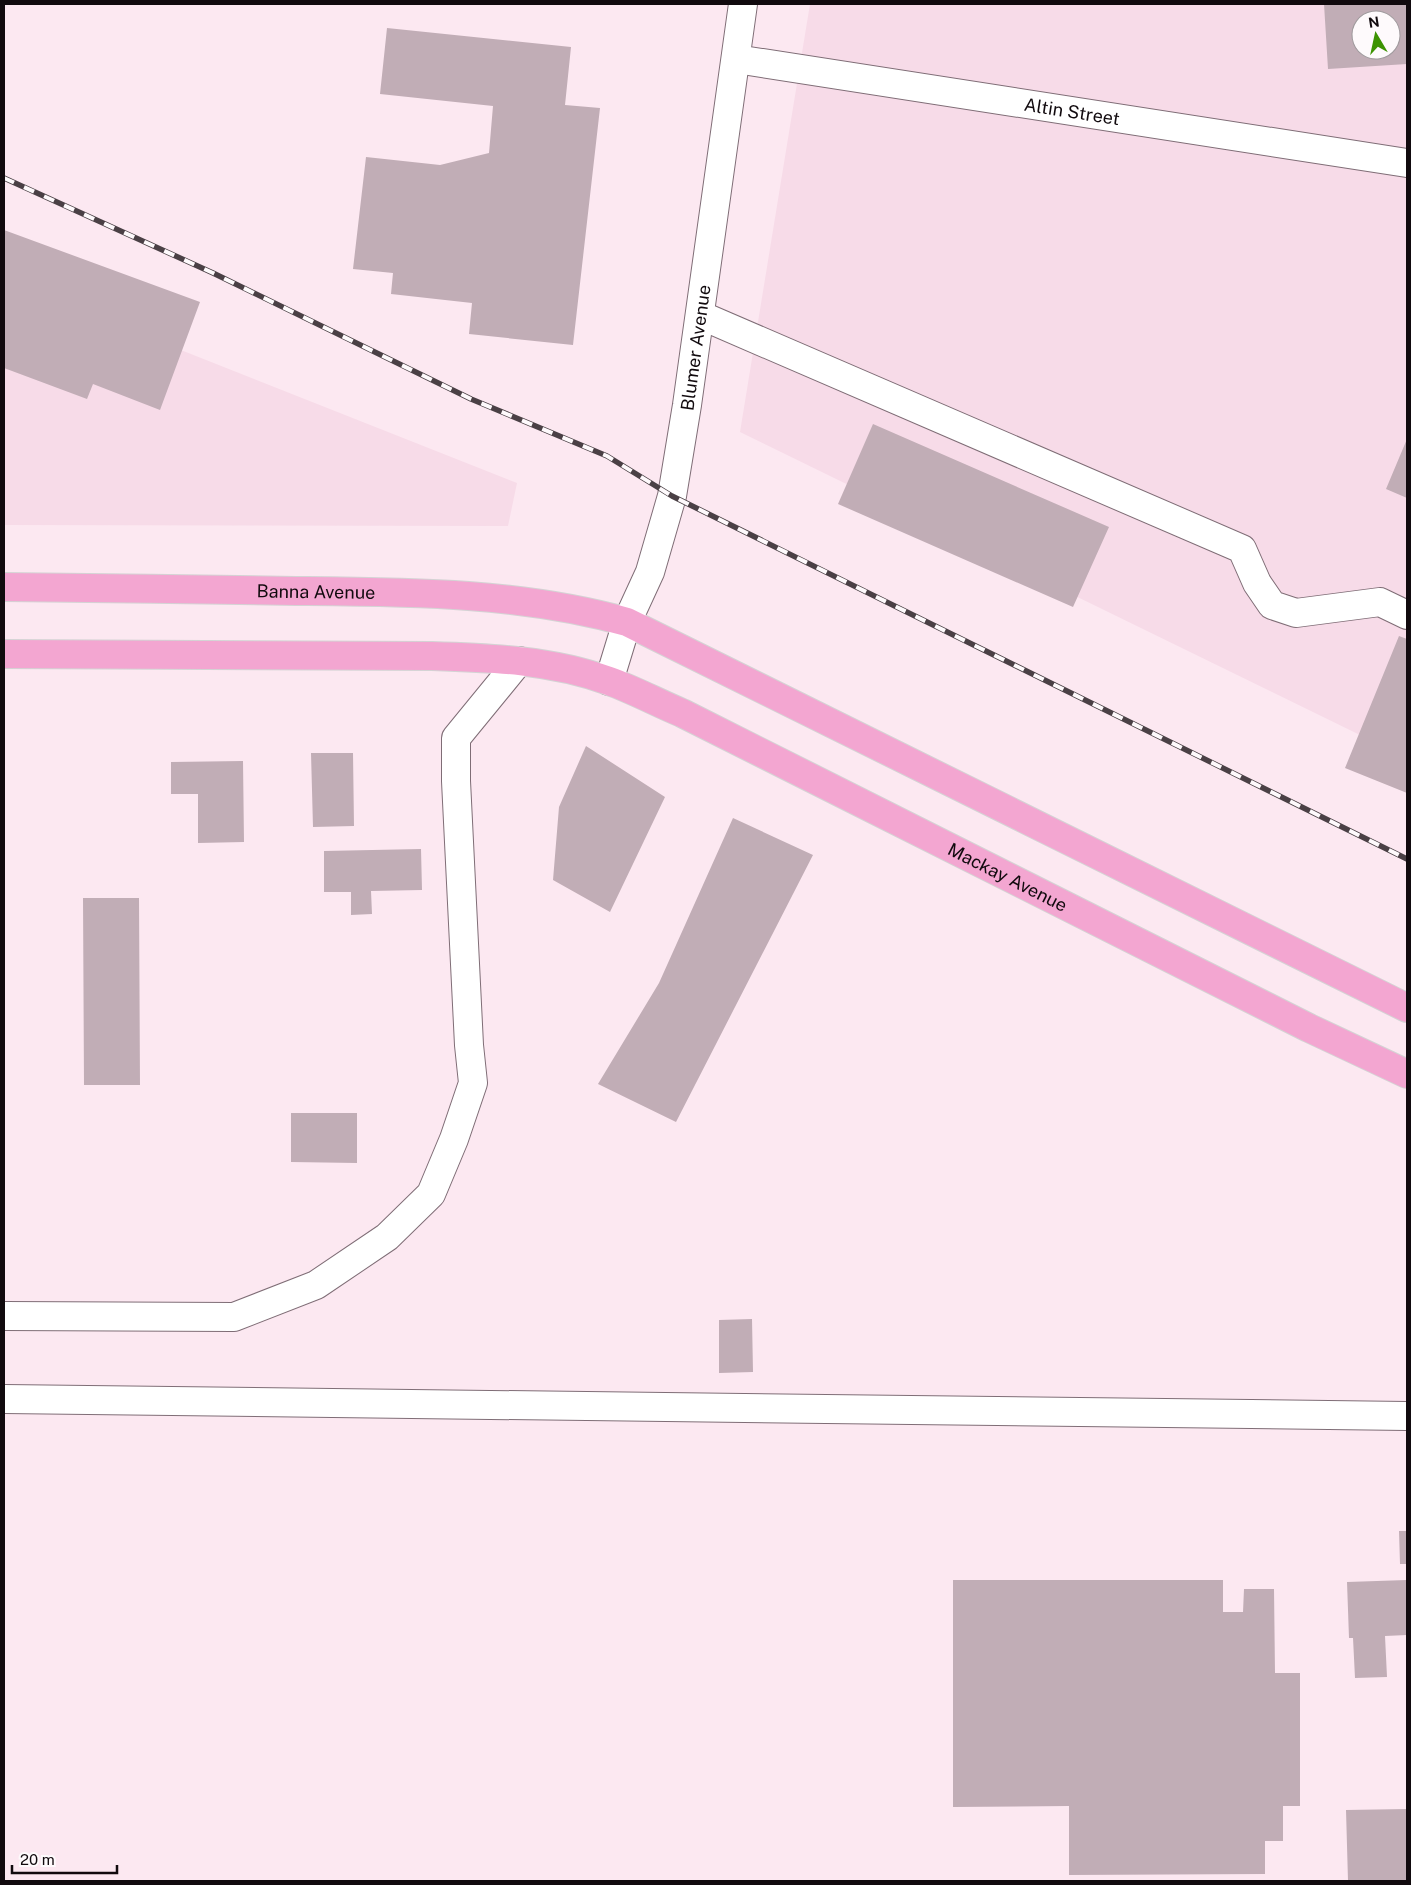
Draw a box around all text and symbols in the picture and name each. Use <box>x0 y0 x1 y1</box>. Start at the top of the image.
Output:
north arrow <box>1351 10 1401 60</box>
text: N <box>1367 13 1381 31</box>
street label: Altin Street <box>1023 93 1121 129</box>
street label: Blumer Avenue <box>676 283 714 412</box>
street label: Banna Avenue <box>256 580 376 602</box>
street label: Mackay Avenue <box>945 838 1071 915</box>
scale bar <box>12 1842 118 1874</box>
text: 20 m <box>20 1851 55 1868</box>

